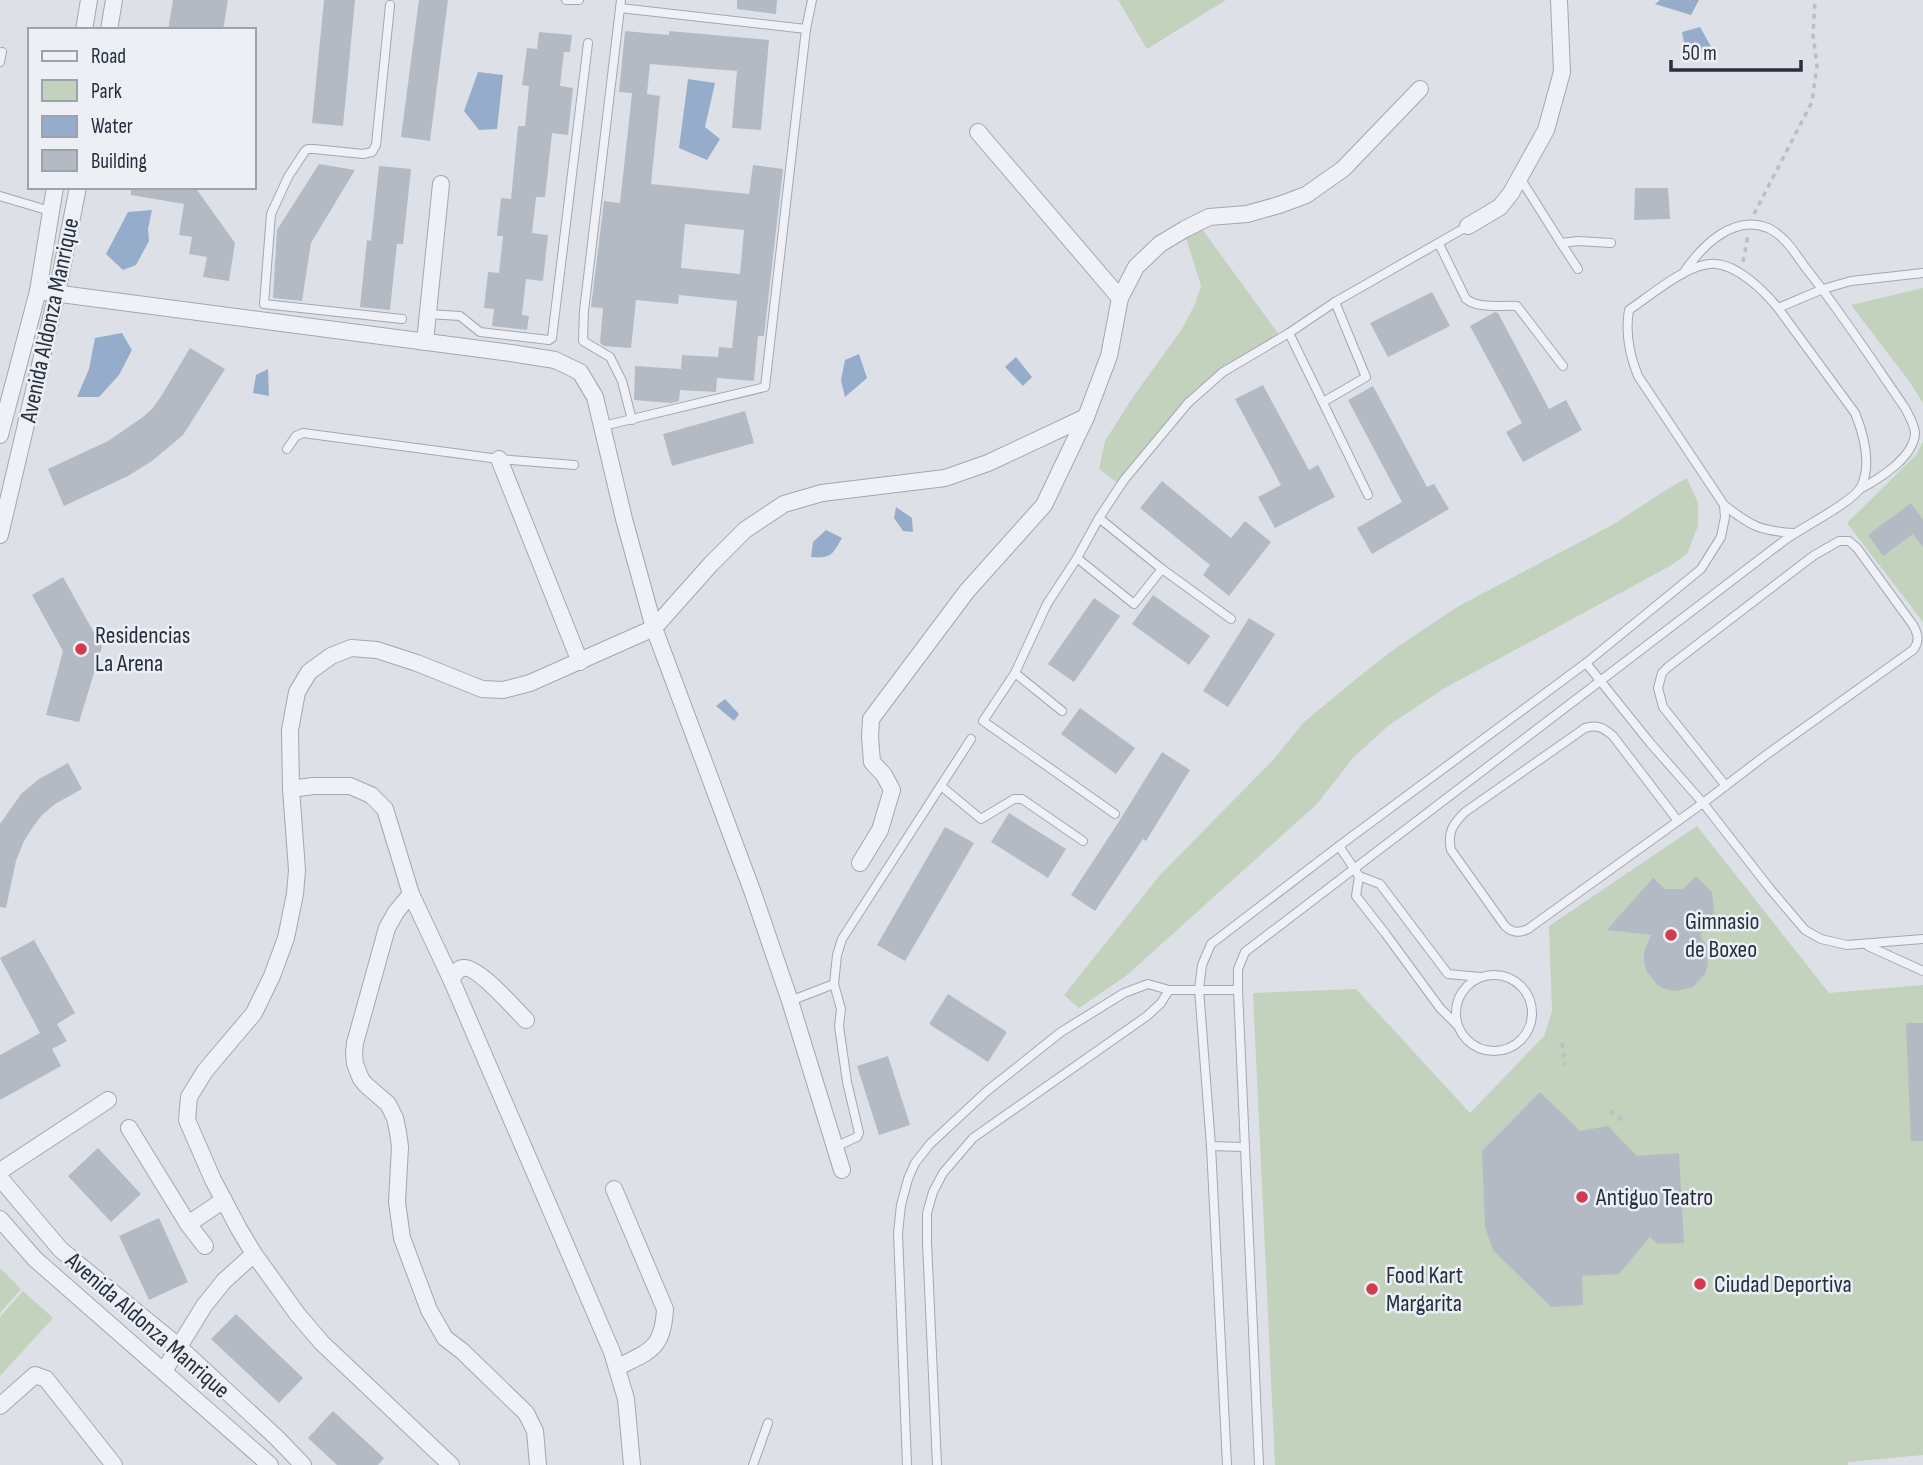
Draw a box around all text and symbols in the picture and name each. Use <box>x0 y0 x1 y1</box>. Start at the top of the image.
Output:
legend <box>28 28 256 189</box>
scale bar <box>1671 28 1800 72</box>
text: 50 m <box>1682 41 1717 66</box>
text: Road <box>91 44 126 69</box>
text: Park <box>91 79 122 104</box>
text: Water <box>91 114 133 139</box>
text: Building <box>91 149 147 174</box>
street label: Avenida Aldonza Manrique <box>13 215 85 426</box>
place label: Residencias La Arena <box>95 621 190 678</box>
marker: Residencias La Arena <box>73 641 89 657</box>
place label: Gimnasio de Boxeo <box>1685 907 1759 964</box>
marker: Gimnasio de Boxeo <box>1663 927 1679 943</box>
place label: Antiguo Teatro <box>1595 1183 1713 1212</box>
marker: Antiguo Teatro <box>1574 1189 1590 1205</box>
street label: Avenida Aldonza Manrique <box>59 1245 236 1405</box>
place label: Food Kart Margarita <box>1386 1261 1463 1318</box>
place label: Ciudad Deportiva <box>1714 1270 1852 1299</box>
marker: Ciudad Deportiva <box>1692 1276 1708 1292</box>
marker: Food Kart Margarita <box>1364 1281 1380 1297</box>

